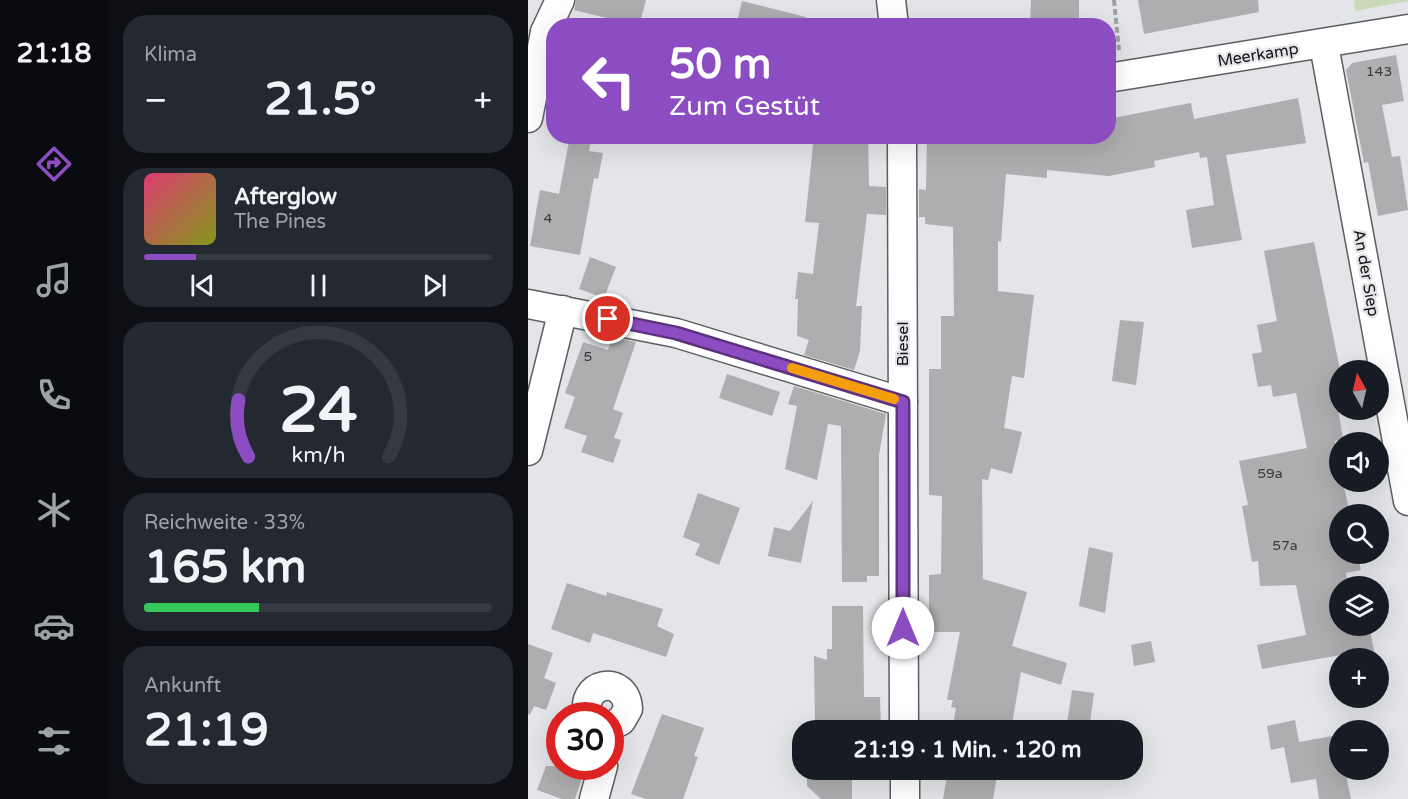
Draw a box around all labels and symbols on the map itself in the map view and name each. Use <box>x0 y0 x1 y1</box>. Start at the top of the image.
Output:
street label: Meerkamp <box>1216 39 1300 71</box>
house number: 143 <box>1366 63 1392 80</box>
house number: 4 <box>544 210 553 227</box>
street label: An der Siep <box>1349 228 1383 318</box>
pin <box>582 293 633 344</box>
street label: Biesel <box>893 322 913 366</box>
house number: 5 <box>584 348 592 365</box>
north arrow <box>1329 360 1389 420</box>
house number: 59a <box>1257 465 1283 482</box>
house number: 57a <box>1272 537 1298 554</box>
position arrow <box>871 596 935 660</box>
speed limit sign: 30 <box>546 702 624 780</box>

